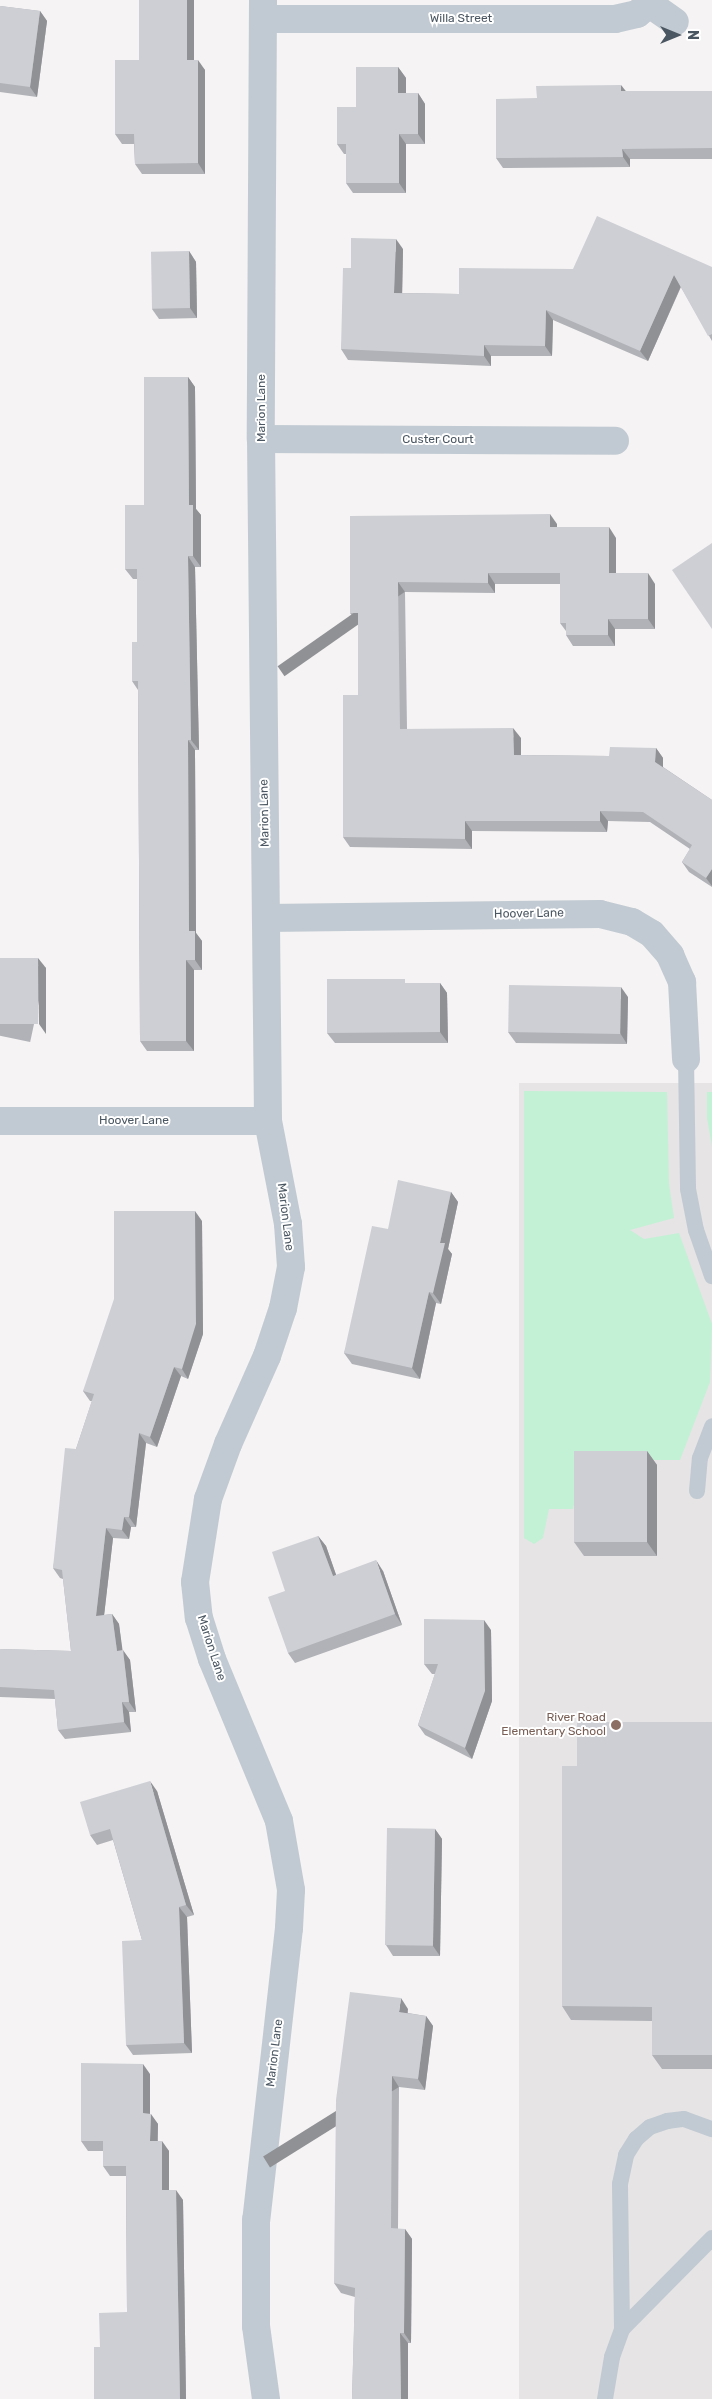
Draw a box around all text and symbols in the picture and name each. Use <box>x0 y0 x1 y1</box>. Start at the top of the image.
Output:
north arrow <box>652 10 702 60</box>
street label: Willa Street <box>430 12 492 26</box>
text: N <box>684 30 701 40</box>
street label: Marion Lane <box>255 374 269 442</box>
street label: Custer Court <box>402 433 474 447</box>
street label: Marion Lane <box>257 779 273 847</box>
street label: Hoover Lane <box>494 906 564 922</box>
street label: Hoover Lane <box>99 1114 169 1128</box>
street label: Marion Lane <box>274 1182 296 1252</box>
street label: Marion Lane <box>194 1613 228 1683</box>
place label: River Road Elementary School <box>501 1711 606 1739</box>
marker: River Road Elementary School <box>610 1719 622 1731</box>
street label: Marion Lane <box>264 2018 286 2088</box>

